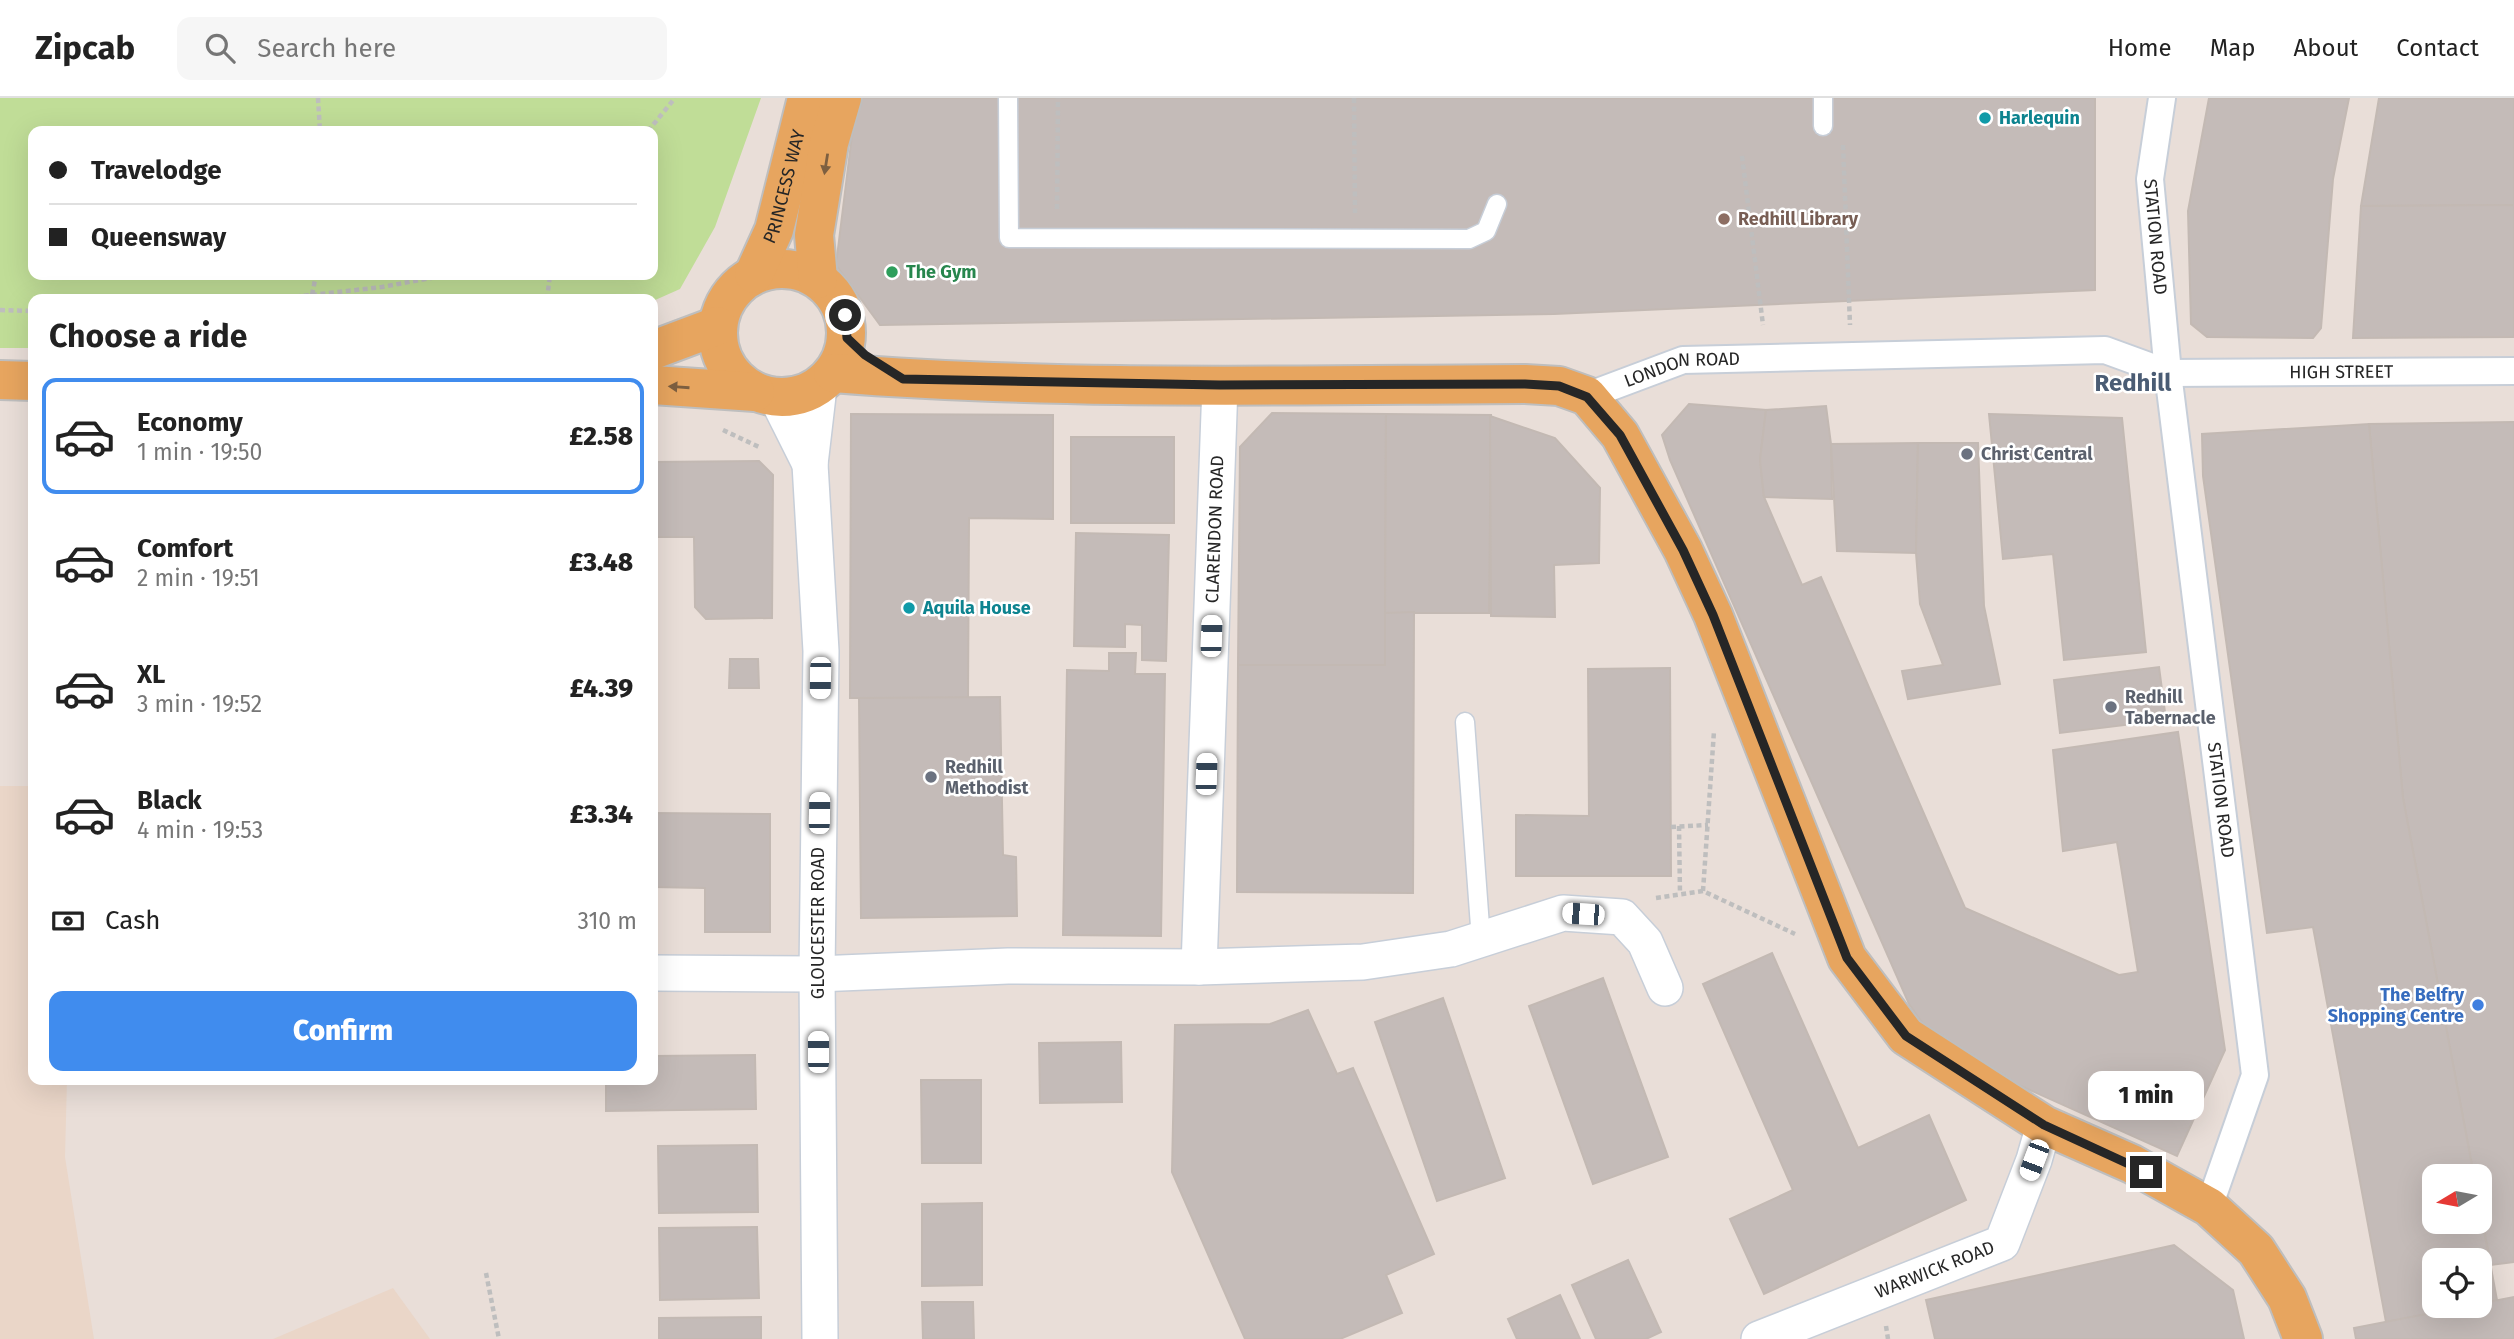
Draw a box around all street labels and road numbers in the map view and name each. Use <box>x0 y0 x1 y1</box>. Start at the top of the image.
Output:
street label: PRINCESS WAY <box>758 127 810 247</box>
street label: STATION ROAD <box>2139 178 2172 296</box>
street label: LONDON ROAD <box>1621 348 1740 392</box>
street label: HIGH STREET <box>2289 361 2394 383</box>
street label: CLARENDON ROAD <box>1201 455 1228 604</box>
street label: STATION ROAD <box>2203 741 2239 859</box>
street label: GLOUCESTER ROAD <box>807 847 829 999</box>
street label: WARWICK ROAD <box>1872 1236 1998 1303</box>

